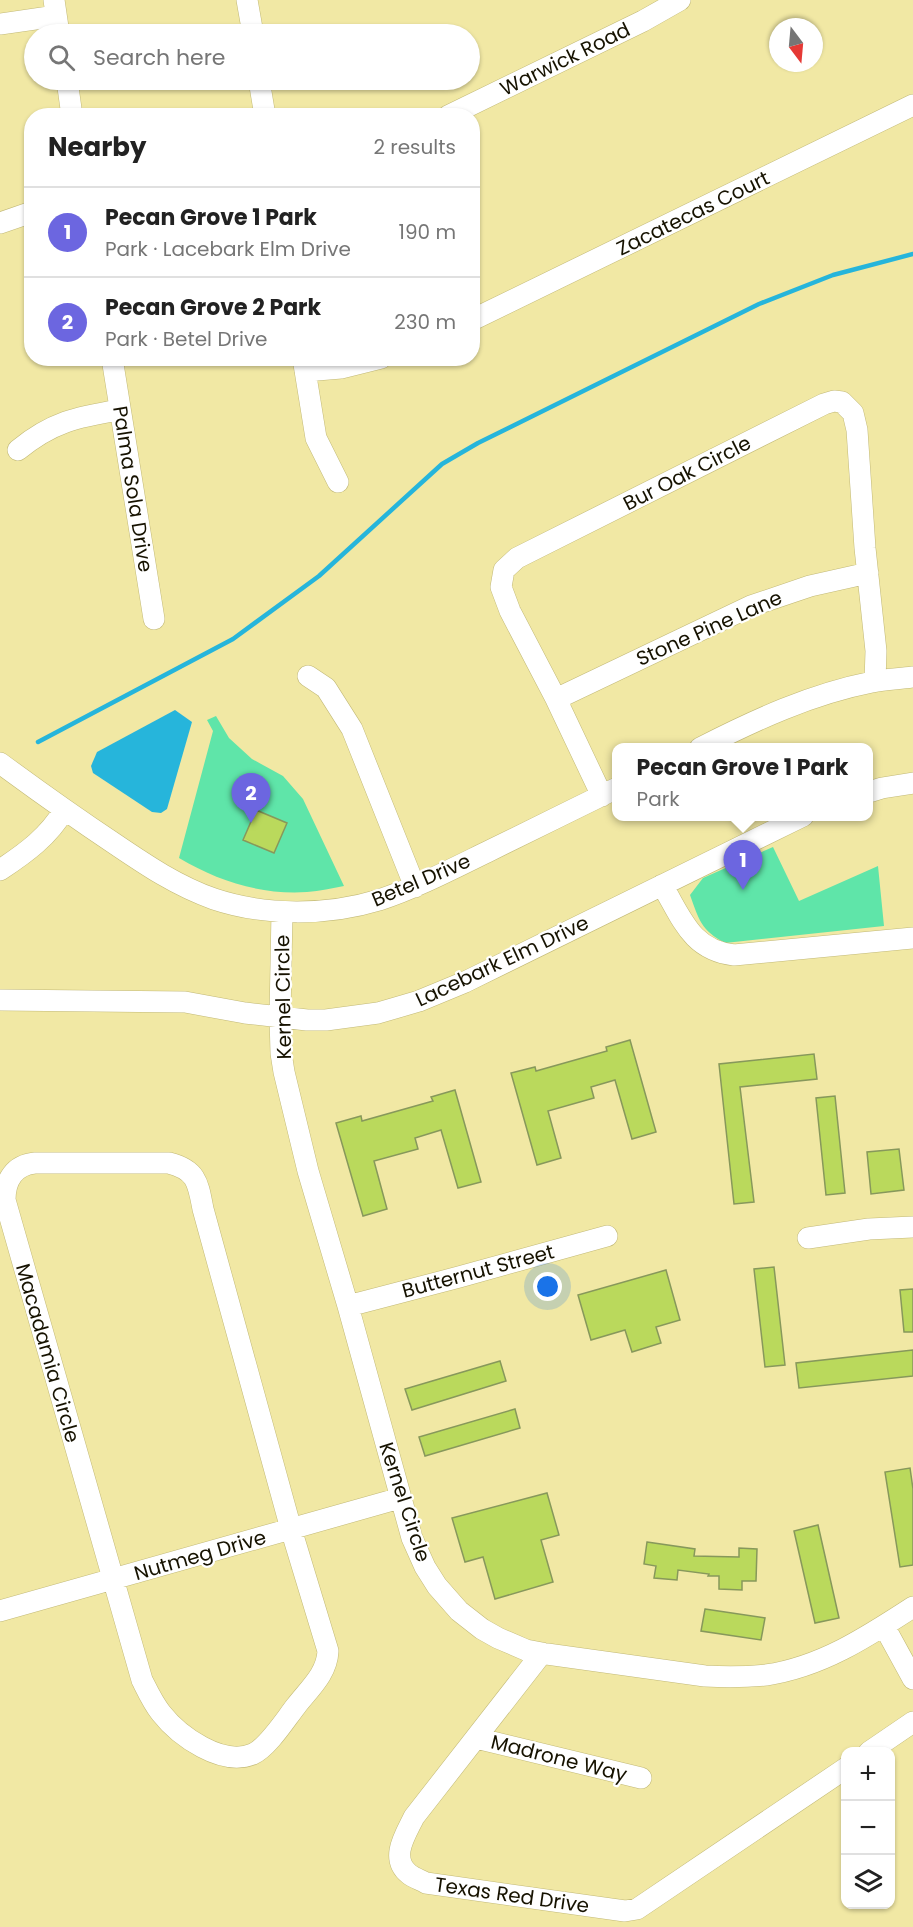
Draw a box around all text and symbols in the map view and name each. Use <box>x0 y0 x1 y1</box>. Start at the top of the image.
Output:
street label: Warwick Road <box>495 15 635 103</box>
north arrow <box>769 18 823 72</box>
search box <box>24 24 480 90</box>
icon: search <box>45 41 78 74</box>
text: Search here <box>93 42 226 73</box>
text: Nearby <box>48 129 146 165</box>
text: 2 results <box>373 133 456 161</box>
street label: Zacatecas Court <box>612 164 774 262</box>
text: Pecan Grove 1 Park <box>105 202 317 233</box>
text: 1 <box>64 218 71 246</box>
text: 190 m <box>399 218 456 246</box>
text: Park · Lacebark Elm Drive <box>105 235 351 263</box>
text: Pecan Grove 2 Park <box>105 292 321 323</box>
text: 2 <box>62 308 73 336</box>
text: 230 m <box>394 308 456 336</box>
text: Park · Betel Drive <box>105 325 268 353</box>
street label: Palma Sola Drive <box>106 404 160 574</box>
street label: Bur Oak Circle <box>618 429 756 517</box>
street label: Stone Pine Lane <box>632 583 786 673</box>
popup <box>612 743 873 821</box>
text: Pecan Grove 1 Park <box>637 752 848 783</box>
pin: 2 <box>232 774 270 823</box>
text: Park <box>637 785 679 813</box>
pin: 1 <box>724 840 762 890</box>
street label: Betel Drive <box>367 847 475 913</box>
street label: Lacebark Elm Drive <box>411 909 593 1013</box>
street label: Kernel Circle <box>268 934 298 1060</box>
street label: Butternut Street <box>399 1237 557 1305</box>
street label: Macadamia Circle <box>9 1260 87 1446</box>
your location <box>533 1272 562 1301</box>
street label: Kernel Circle <box>372 1438 438 1566</box>
street label: Nutmeg Drive <box>131 1523 269 1587</box>
street label: Madrone Way <box>488 1728 630 1788</box>
map controls <box>841 1747 895 1909</box>
button: + <box>841 1747 895 1801</box>
button: − <box>841 1801 895 1855</box>
button: layers <box>841 1855 895 1909</box>
street label: Texas Red Drive <box>433 1870 591 1920</box>

